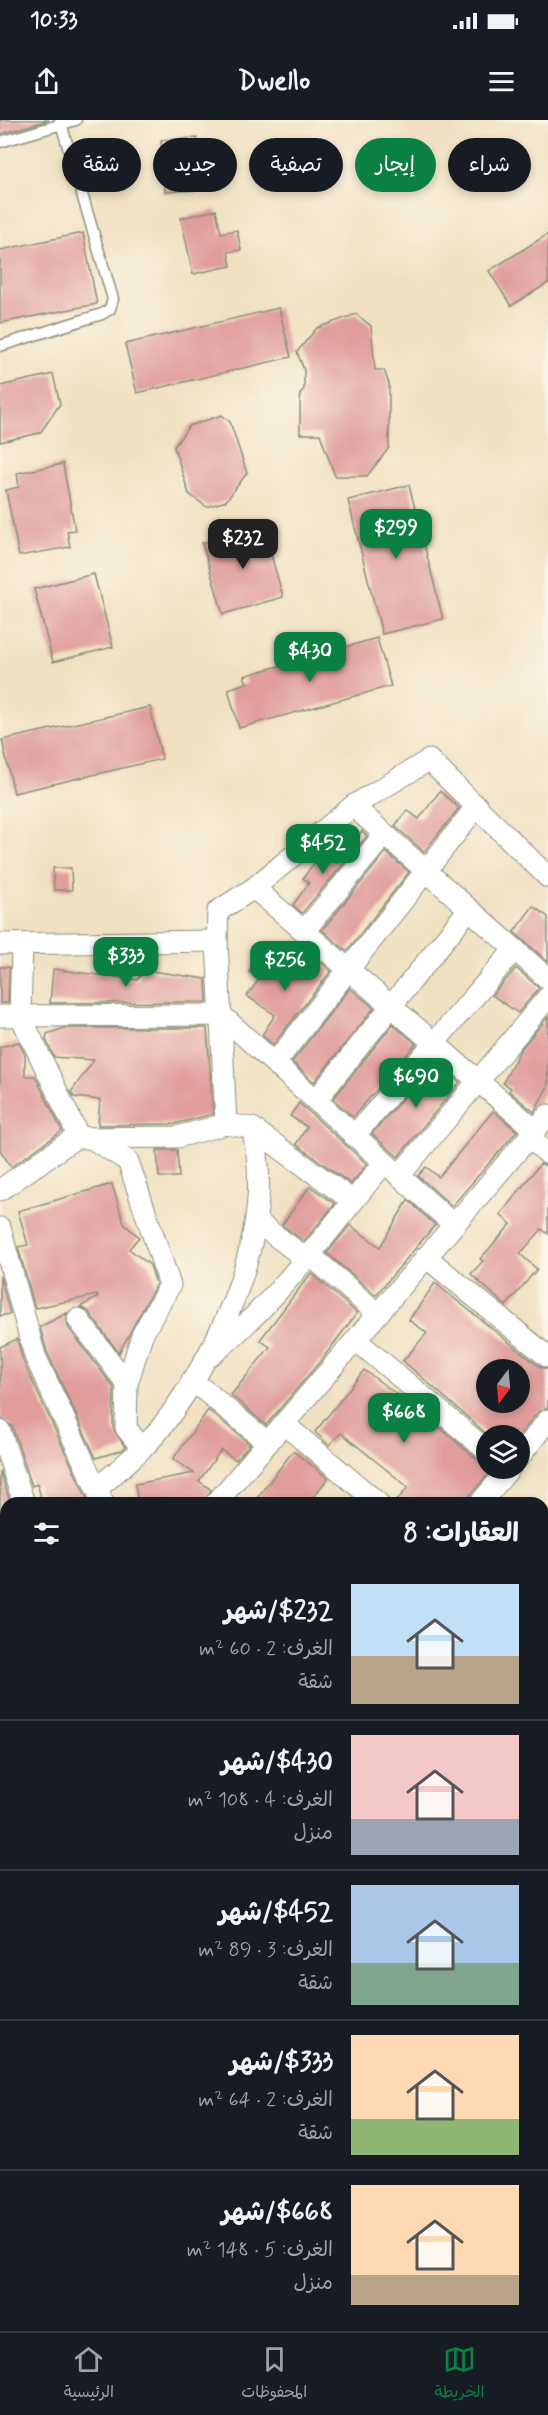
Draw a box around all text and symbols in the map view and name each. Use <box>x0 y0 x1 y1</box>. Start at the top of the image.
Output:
text: 10:33 <box>30 7 78 35</box>
text: Dwello <box>238 64 310 99</box>
icon: share <box>30 65 63 98</box>
icon: menu <box>485 65 518 98</box>
chip: شقة <box>62 138 141 192</box>
chip: جديد <box>153 138 237 192</box>
chip: تصفية <box>249 138 343 192</box>
chip: إيجار <box>355 138 436 192</box>
chip: شراء <box>448 138 531 192</box>
pin: $299 <box>360 509 432 560</box>
text: $299 <box>374 515 418 542</box>
pin: $232 <box>207 519 279 570</box>
text: $232 <box>222 525 264 552</box>
pin: $430 <box>274 632 346 683</box>
text: $430 <box>288 638 332 665</box>
pin: $452 <box>287 824 359 875</box>
text: $452 <box>300 830 346 857</box>
pin: $333 <box>90 937 162 988</box>
pin: $256 <box>249 941 321 992</box>
text: $333 <box>107 943 145 970</box>
text: $256 <box>264 947 306 974</box>
pin: $690 <box>380 1058 452 1109</box>
text: $690 <box>393 1064 439 1091</box>
north arrow <box>476 1359 530 1413</box>
map controls <box>476 1359 530 1479</box>
pin: $668 <box>368 1393 440 1444</box>
text: $668 <box>382 1399 426 1426</box>
button: layers <box>476 1425 530 1479</box>
icon: filters <box>30 1517 63 1550</box>
text: العقارات: 8 <box>403 1517 519 1551</box>
text: $232/شهر <box>224 1595 333 1629</box>
icon: home <box>399 1608 471 1680</box>
text: الغرف: 2 · 60 m² <box>199 1636 333 1663</box>
text: شقة <box>298 1669 333 1696</box>
text: $430/شهر <box>221 1746 333 1780</box>
icon: home <box>399 1759 471 1831</box>
text: الغرف: 4 · 108 m² <box>188 1787 333 1814</box>
text: منزل <box>294 1820 333 1847</box>
text: $452/شهر <box>219 1896 333 1930</box>
icon: home <box>399 1909 471 1981</box>
text: الغرف: 3 · 89 m² <box>198 1937 333 1964</box>
text: شقة <box>298 1970 333 1997</box>
text: $333/شهر <box>230 2046 333 2080</box>
icon: home <box>399 2059 471 2131</box>
text: الغرف: 2 · 64 m² <box>198 2087 333 2114</box>
text: شقة <box>298 2120 333 2147</box>
text: $668/شهر <box>221 2196 333 2230</box>
icon: home <box>399 2209 471 2281</box>
text: الغرف: 5 · 148 m² <box>187 2237 333 2264</box>
text: منزل <box>294 2270 333 2297</box>
tab: الرئيسية <box>64 2343 114 2406</box>
tab: المحفوظات <box>241 2343 307 2406</box>
tab: الخريطة <box>434 2343 484 2406</box>

